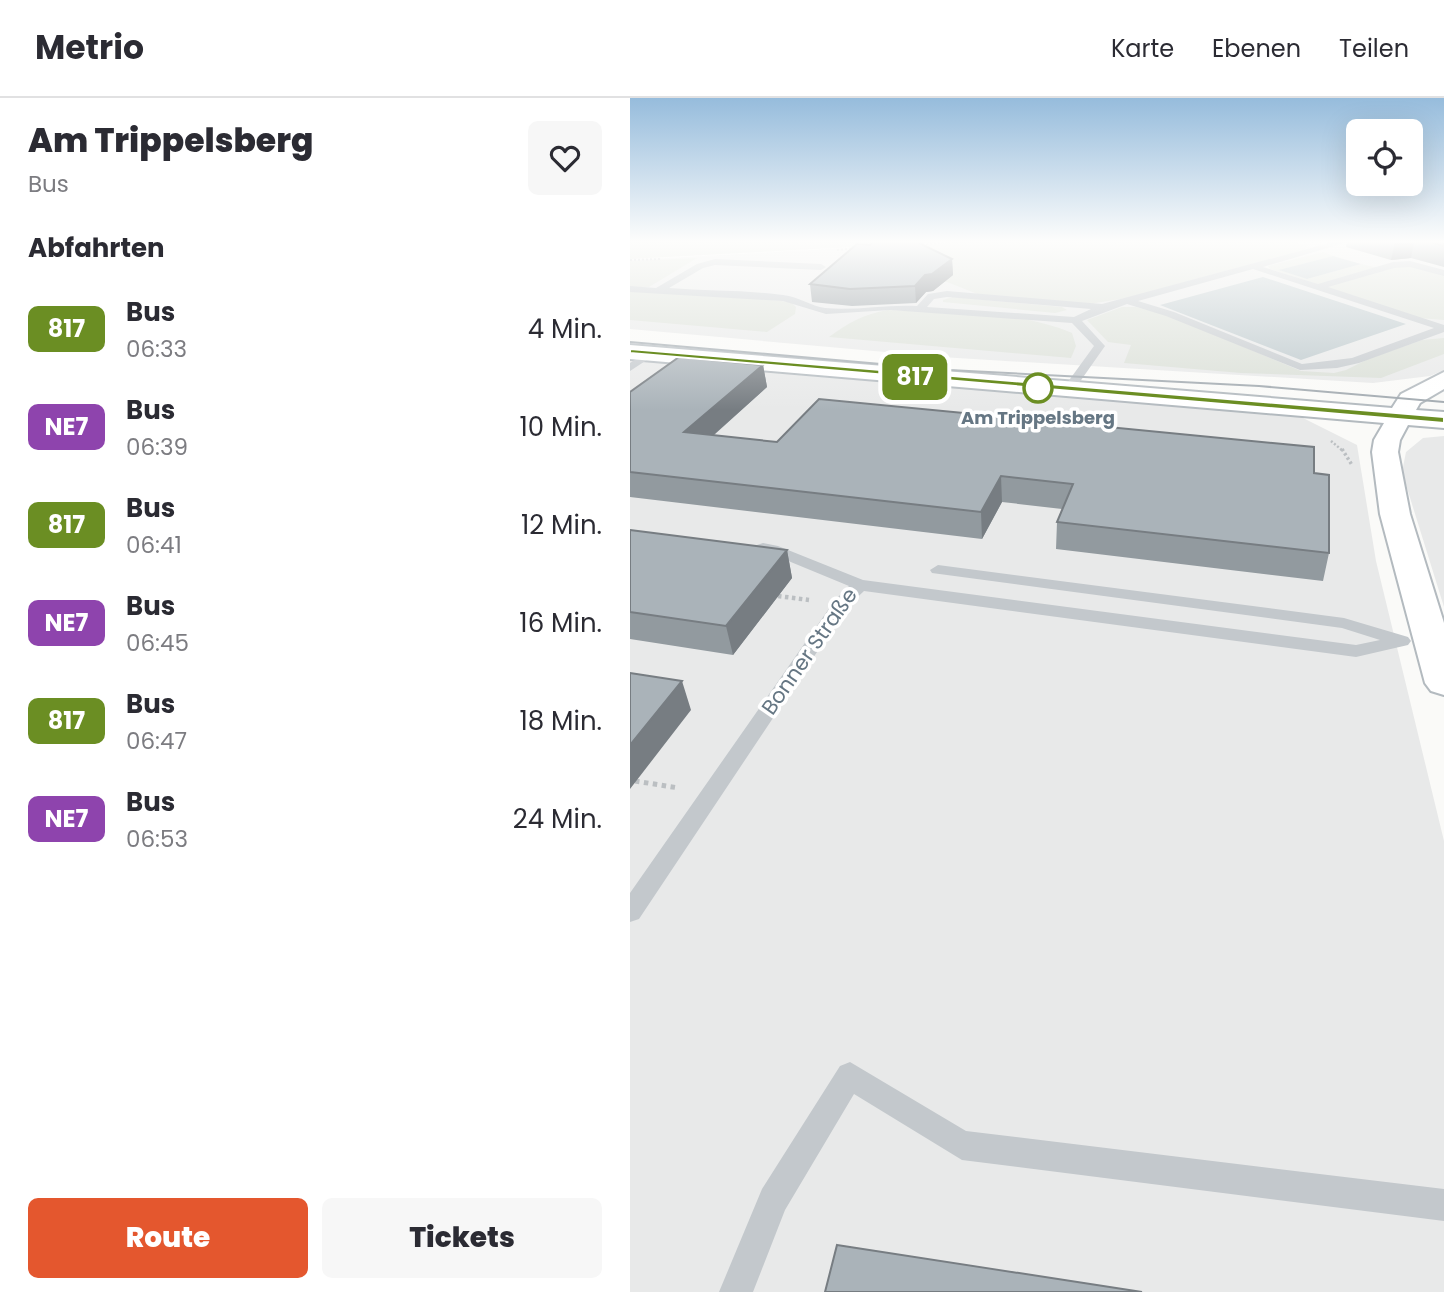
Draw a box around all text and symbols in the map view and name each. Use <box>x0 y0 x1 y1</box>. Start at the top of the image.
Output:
text: Metrio <box>35 24 144 71</box>
text: Karte <box>1111 32 1174 65</box>
text: Ebenen <box>1212 32 1301 65</box>
text: Teilen <box>1339 32 1409 65</box>
text: Am Trippelsberg <box>28 117 313 164</box>
map controls <box>1346 119 1423 196</box>
button: locate <box>1346 119 1423 196</box>
button: heart <box>528 121 602 195</box>
text: Bus <box>28 168 69 200</box>
text: Abfahrten <box>28 230 165 266</box>
text: Bus <box>126 294 175 330</box>
text: 4 Min. <box>528 311 602 347</box>
text: 817 <box>48 312 85 345</box>
text: 06:33 <box>126 333 187 365</box>
line badge: 817 <box>875 354 955 400</box>
text: 817 <box>896 360 934 393</box>
marker: Am Trippelsberg <box>1023 373 1053 403</box>
text: Bus <box>126 392 175 428</box>
place label: Am Trippelsberg <box>961 405 1115 430</box>
text: 10 Min. <box>520 409 602 445</box>
text: NE7 <box>45 410 88 443</box>
text: 06:39 <box>126 431 188 463</box>
text: Bus <box>126 490 175 526</box>
text: 12 Min. <box>521 507 602 543</box>
text: 817 <box>48 508 85 541</box>
text: 06:41 <box>126 529 182 561</box>
street label: Bonner Straße <box>754 582 864 720</box>
text: Bus <box>126 588 175 624</box>
text: 16 Min. <box>519 605 602 641</box>
text: NE7 <box>45 606 88 639</box>
text: 06:45 <box>126 627 189 659</box>
text: Bus <box>126 686 175 722</box>
text: 18 Min. <box>519 703 602 739</box>
text: 817 <box>48 704 85 737</box>
text: 06:47 <box>126 725 187 757</box>
text: Bus <box>126 784 175 820</box>
text: 24 Min. <box>513 801 602 837</box>
text: NE7 <box>45 802 88 835</box>
text: 06:53 <box>126 823 188 855</box>
button: Route <box>28 1198 308 1278</box>
button: Tickets <box>322 1198 602 1278</box>

